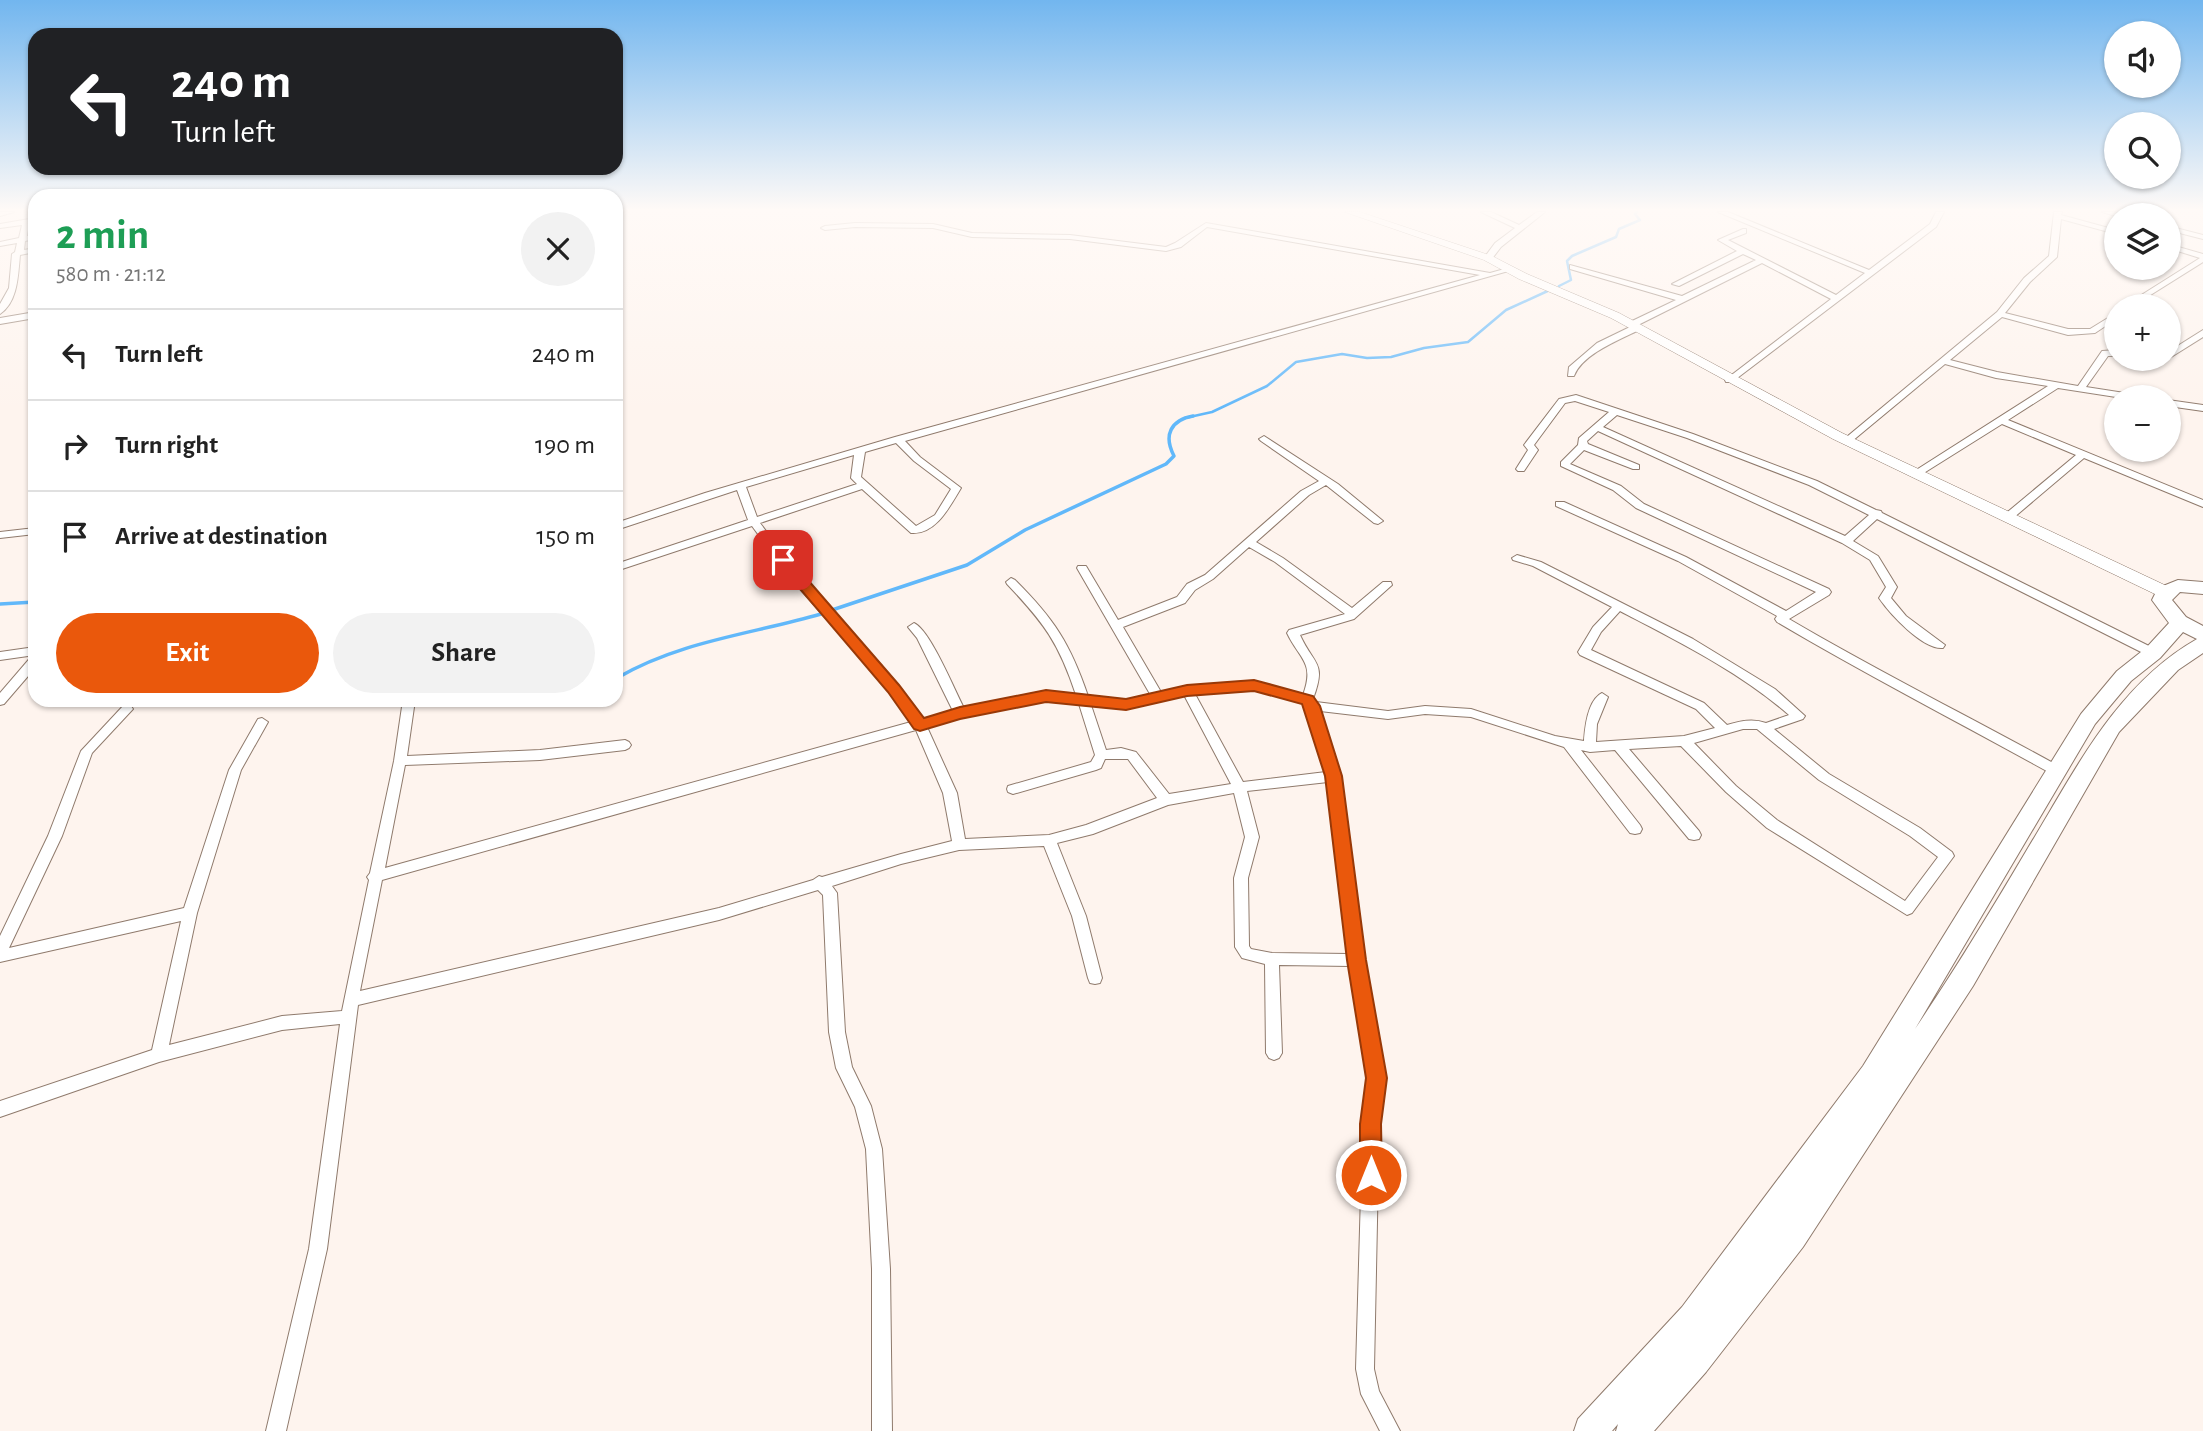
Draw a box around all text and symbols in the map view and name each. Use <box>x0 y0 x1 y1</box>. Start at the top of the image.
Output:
map controls <box>2104 21 2181 462</box>
button: sound <box>2104 21 2181 98</box>
icon: left <box>56 56 147 147</box>
text: 240 m <box>171 58 291 107</box>
button: search <box>2104 112 2181 189</box>
text: Turn left <box>171 116 275 148</box>
button: layers <box>2104 203 2181 280</box>
button: close <box>521 212 595 286</box>
text: 2 min <box>56 214 149 256</box>
text: 580 m · 21:12 <box>56 263 166 286</box>
button: + <box>2104 294 2181 371</box>
icon: left <box>56 336 94 374</box>
text: Turn left <box>115 341 203 367</box>
text: 240 m <box>532 341 595 367</box>
button: − <box>2104 385 2181 462</box>
icon: right <box>56 427 94 465</box>
text: Turn right <box>115 432 218 458</box>
text: 190 m <box>535 432 595 458</box>
icon: arrive <box>56 518 94 556</box>
text: Arrive at destination <box>115 523 328 549</box>
text: 150 m <box>536 523 595 549</box>
pin <box>753 530 813 590</box>
icon: arrive <box>764 541 802 579</box>
button: Exit <box>56 613 319 693</box>
button: Share <box>333 613 595 693</box>
position arrow <box>1334 1138 1408 1212</box>

